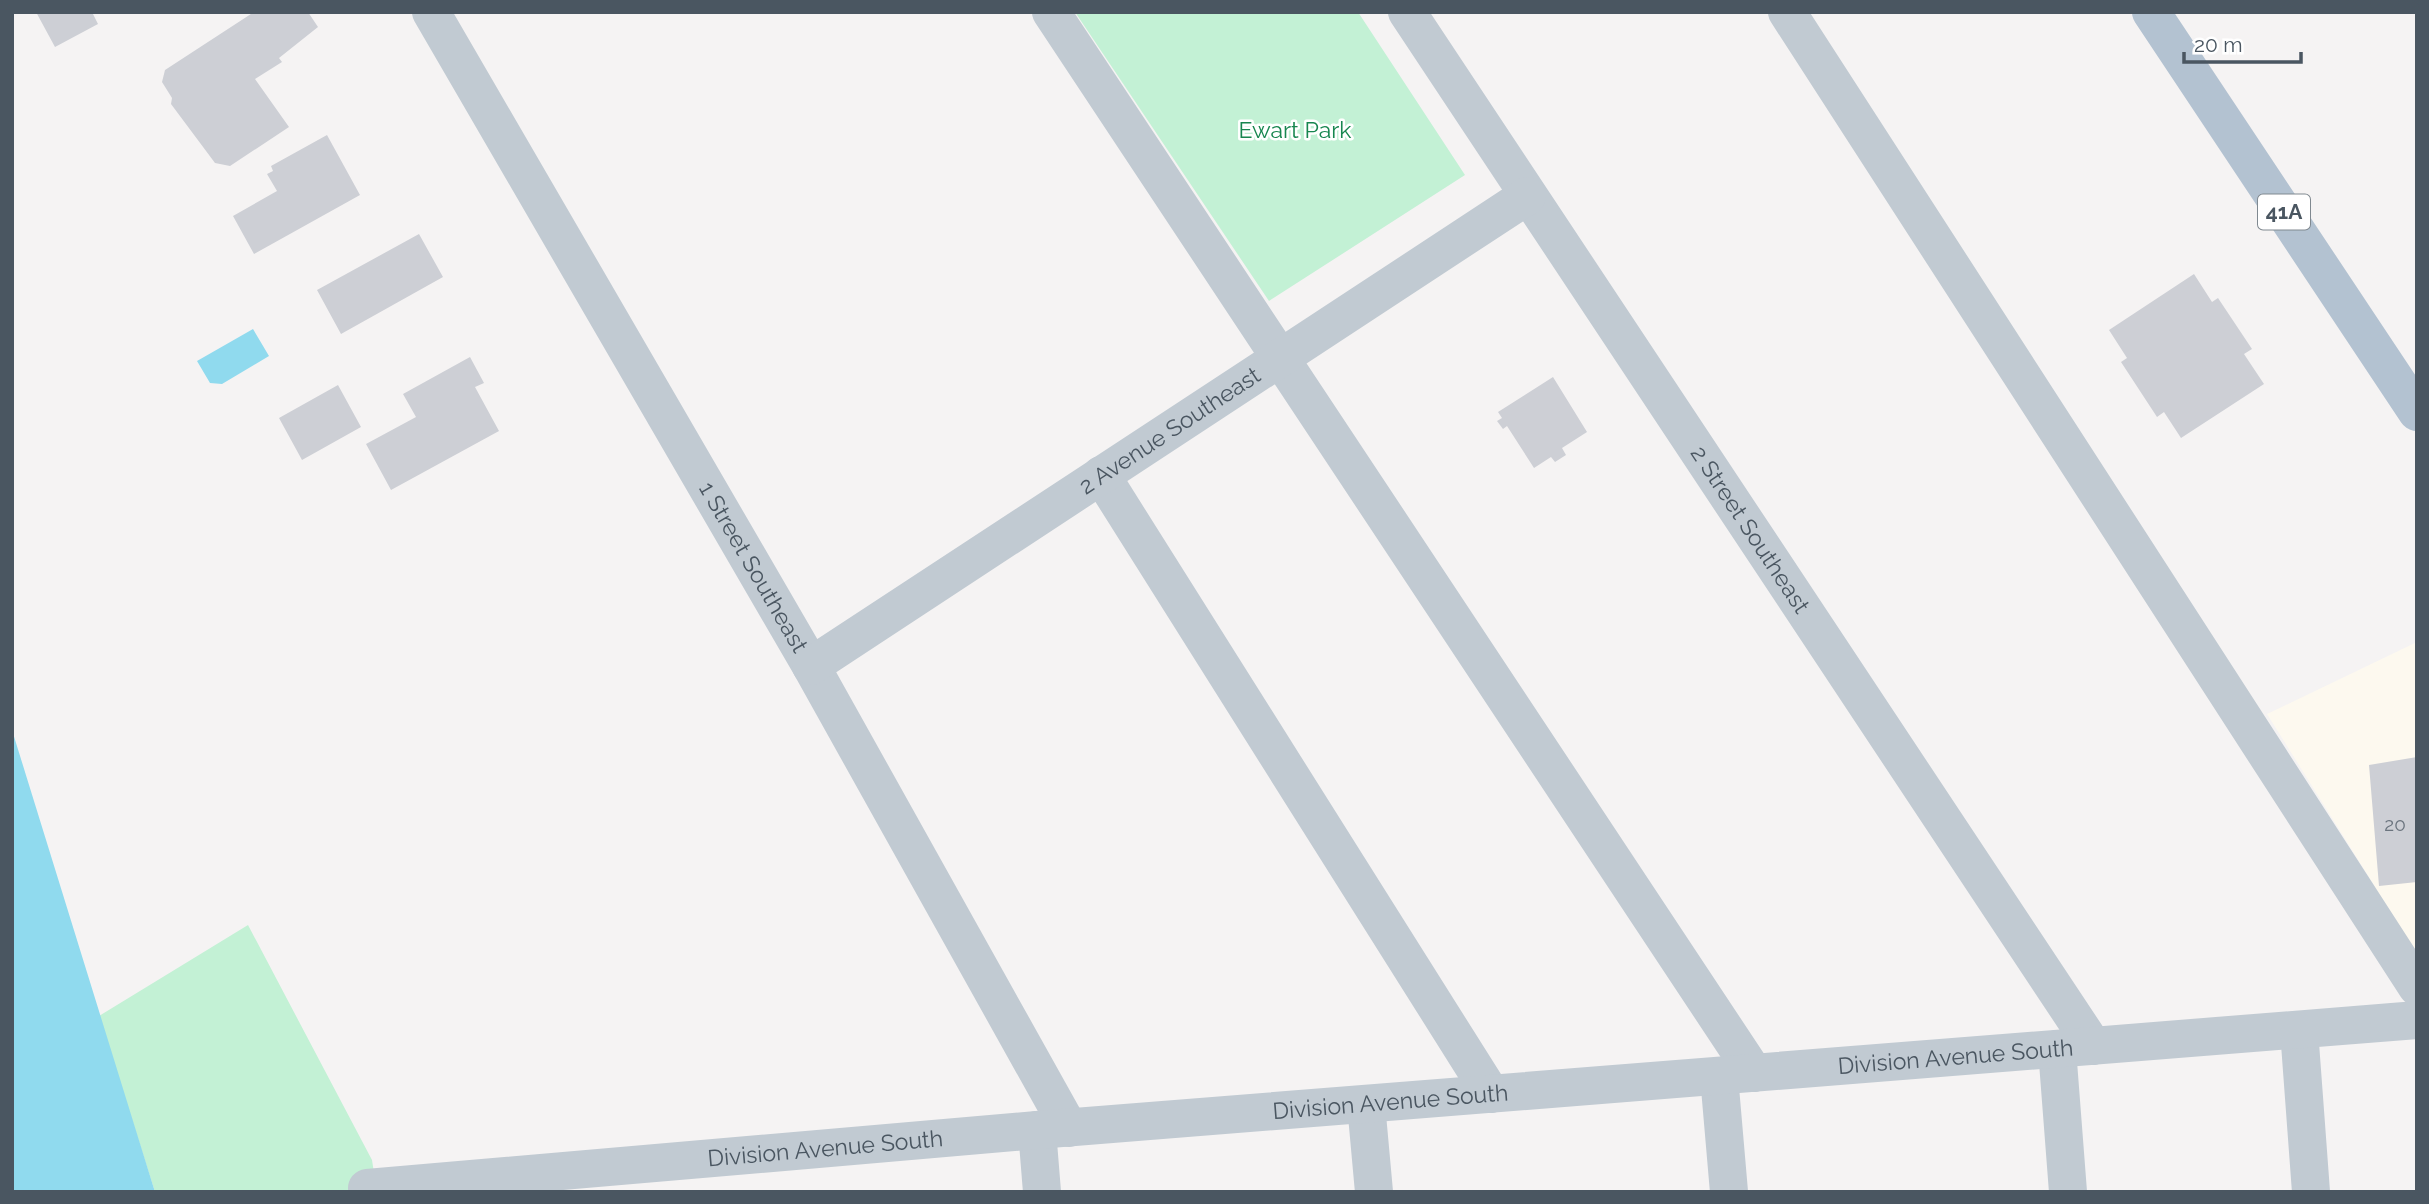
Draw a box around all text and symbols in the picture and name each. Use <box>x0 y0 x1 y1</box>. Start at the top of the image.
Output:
scale bar <box>2184 21 2301 65</box>
text: 20 m <box>2194 32 2242 57</box>
park label: Ewart Park <box>1238 116 1352 143</box>
road number: 41A <box>2258 194 2310 230</box>
street label: 2 Avenue Southeast <box>1074 361 1265 499</box>
street label: 2 Street Southeast <box>1686 441 1816 618</box>
street label: 1 Street Southeast <box>694 477 814 657</box>
house number: 20 <box>2384 813 2406 835</box>
street label: Division Avenue South <box>1837 1033 2074 1079</box>
street label: Division Avenue South <box>1272 1078 1509 1124</box>
street label: Division Avenue South <box>706 1124 944 1171</box>

